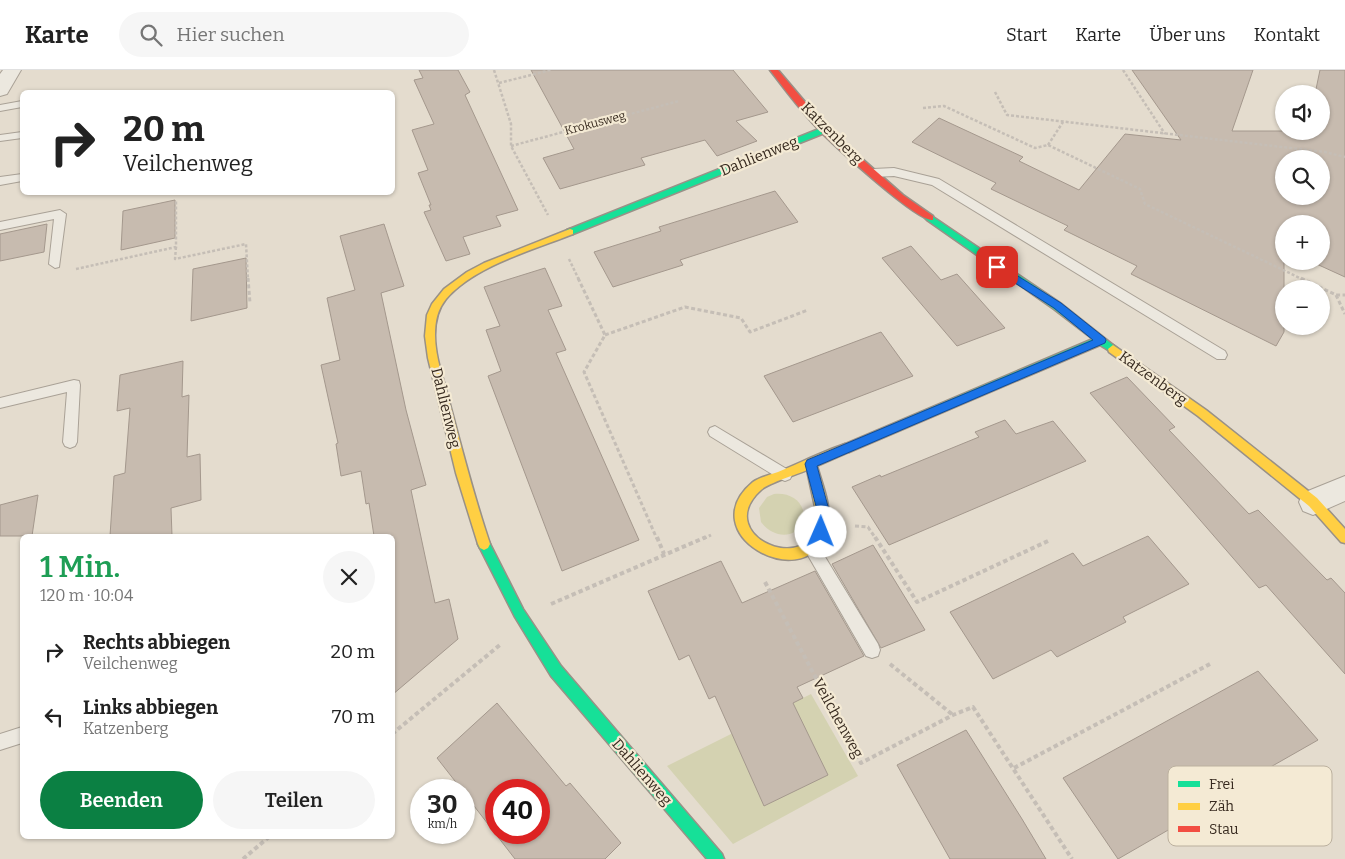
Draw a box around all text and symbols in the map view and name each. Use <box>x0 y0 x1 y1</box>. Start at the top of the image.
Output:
search box <box>119 12 469 57</box>
text: Karte <box>25 21 89 49</box>
icon: search <box>137 21 165 49</box>
text: Hier suchen <box>177 23 284 46</box>
text: Start <box>1006 24 1047 46</box>
text: Karte <box>1075 24 1121 46</box>
text: Über uns <box>1149 24 1226 46</box>
text: Kontakt <box>1254 24 1320 46</box>
map controls <box>1275 85 1330 335</box>
button: sound <box>1275 85 1330 140</box>
street label: Katzenberg <box>797 98 867 168</box>
text: 20 m <box>123 108 205 150</box>
street label: Krokusweg <box>563 108 627 138</box>
icon: right <box>40 110 105 175</box>
street label: Dahlienweg <box>717 132 801 180</box>
text: Veilchenweg <box>123 150 253 177</box>
button: search <box>1275 150 1330 205</box>
button: + <box>1275 215 1330 270</box>
pin <box>976 246 1018 288</box>
icon: arrive <box>983 253 1011 281</box>
button: − <box>1275 280 1330 335</box>
street label: Katzenberg <box>1115 347 1191 409</box>
street label: Dahlienweg <box>427 366 465 450</box>
position arrow <box>794 505 846 557</box>
text: 1 Min. <box>40 549 120 585</box>
button: close <box>323 551 375 603</box>
text: 120 m · 10:04 <box>40 586 133 605</box>
text: Rechts abbiegen <box>83 631 230 654</box>
icon: right <box>40 638 68 666</box>
text: 20 m <box>331 640 375 663</box>
text: Veilchenweg <box>83 654 178 673</box>
street label: Veilchenweg <box>809 675 867 761</box>
text: Links abbiegen <box>83 696 218 719</box>
icon: left <box>40 703 68 731</box>
text: 70 m <box>332 705 375 728</box>
text: Katzenberg <box>83 719 168 738</box>
street label: Dahlienweg <box>608 735 676 809</box>
legend <box>1168 766 1332 846</box>
button: Beenden <box>40 771 203 829</box>
button: Teilen <box>213 771 375 829</box>
text: Frei <box>1209 776 1234 793</box>
speed limit sign: 40 <box>485 779 550 844</box>
text: 30 <box>427 790 458 820</box>
text: Zäh <box>1209 798 1234 815</box>
text: km/h <box>428 817 457 831</box>
text: Stau <box>1209 821 1239 838</box>

